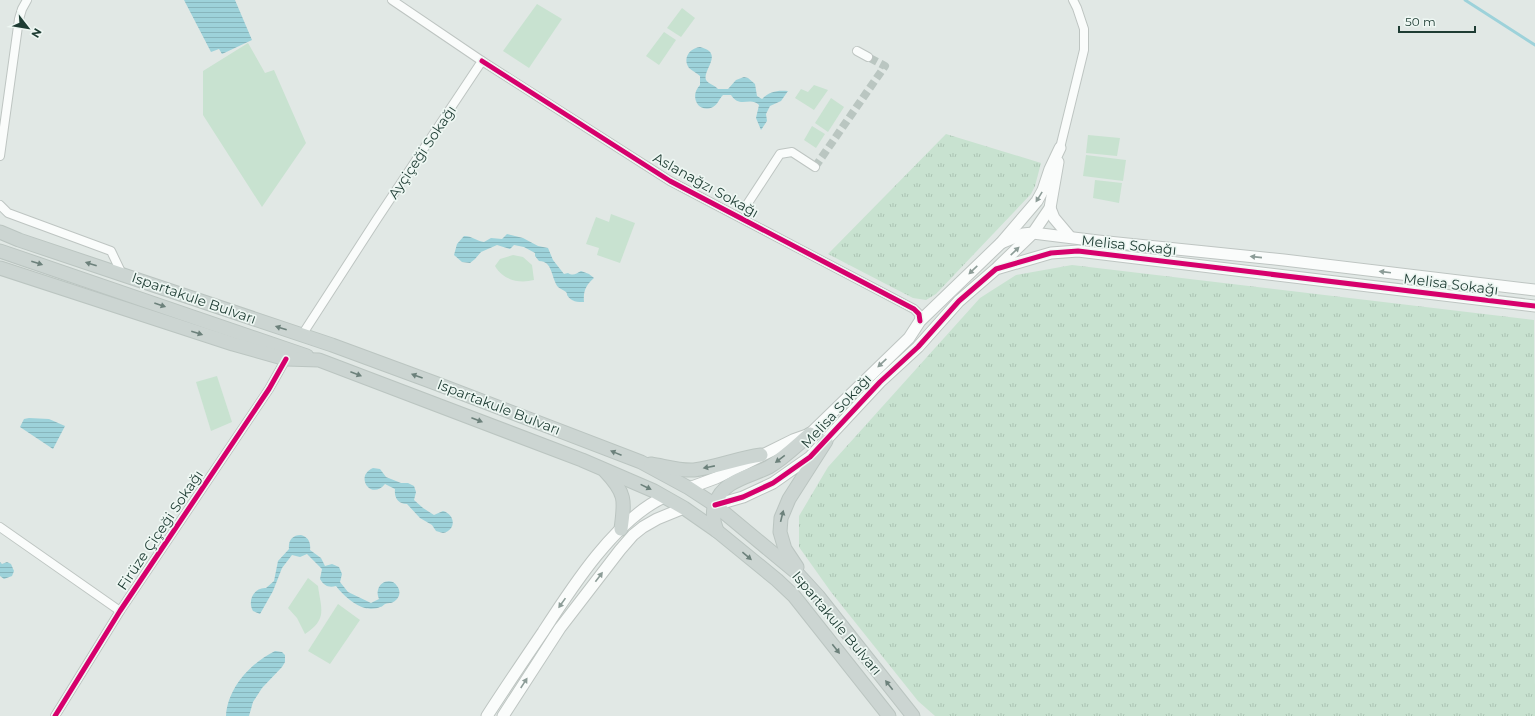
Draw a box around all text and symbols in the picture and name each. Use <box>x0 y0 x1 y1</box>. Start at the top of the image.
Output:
north arrow <box>8 8 48 48</box>
scale bar <box>1399 8 1475 34</box>
text: 50 m <box>1405 14 1436 29</box>
text: N <box>28 26 45 41</box>
street label: Ayçiçeği Sokağı <box>384 102 460 202</box>
street label: Aslanağzı Sokağı <box>650 149 762 221</box>
one-way arrow <box>1036 191 1043 202</box>
street label: Melisa Sokağı <box>1081 231 1177 259</box>
one-way arrow <box>1010 246 1020 256</box>
one-way arrow <box>1250 254 1262 260</box>
one-way arrow <box>31 261 43 267</box>
one-way arrow <box>85 261 97 267</box>
one-way arrow <box>968 265 978 275</box>
street label: Ispartakule Bulvarı <box>129 268 259 328</box>
one-way arrow <box>1379 269 1391 275</box>
street label: Melisa Sokağı <box>1403 269 1499 299</box>
one-way arrow <box>154 302 166 308</box>
one-way arrow <box>275 325 287 331</box>
one-way arrow <box>191 330 203 336</box>
one-way arrow <box>877 358 887 368</box>
street label: Melisa Sokağı <box>797 370 875 452</box>
one-way arrow <box>350 372 362 378</box>
one-way arrow <box>410 372 422 378</box>
street label: Ispartakule Bulvarı <box>435 375 563 439</box>
one-way arrow <box>472 417 484 423</box>
one-way arrow <box>610 449 622 455</box>
one-way arrow <box>774 454 785 463</box>
one-way arrow <box>703 464 715 470</box>
street label: Firüze Çiçeği Sokağı <box>113 467 207 593</box>
one-way arrow <box>640 484 651 490</box>
one-way arrow <box>779 510 785 522</box>
one-way arrow <box>741 551 752 560</box>
street label: Ispartakule Bulvarı <box>788 567 886 679</box>
one-way arrow <box>595 572 603 583</box>
one-way arrow <box>558 598 566 609</box>
one-way arrow <box>832 644 840 655</box>
one-way arrow <box>520 678 528 688</box>
one-way arrow <box>884 680 893 691</box>

